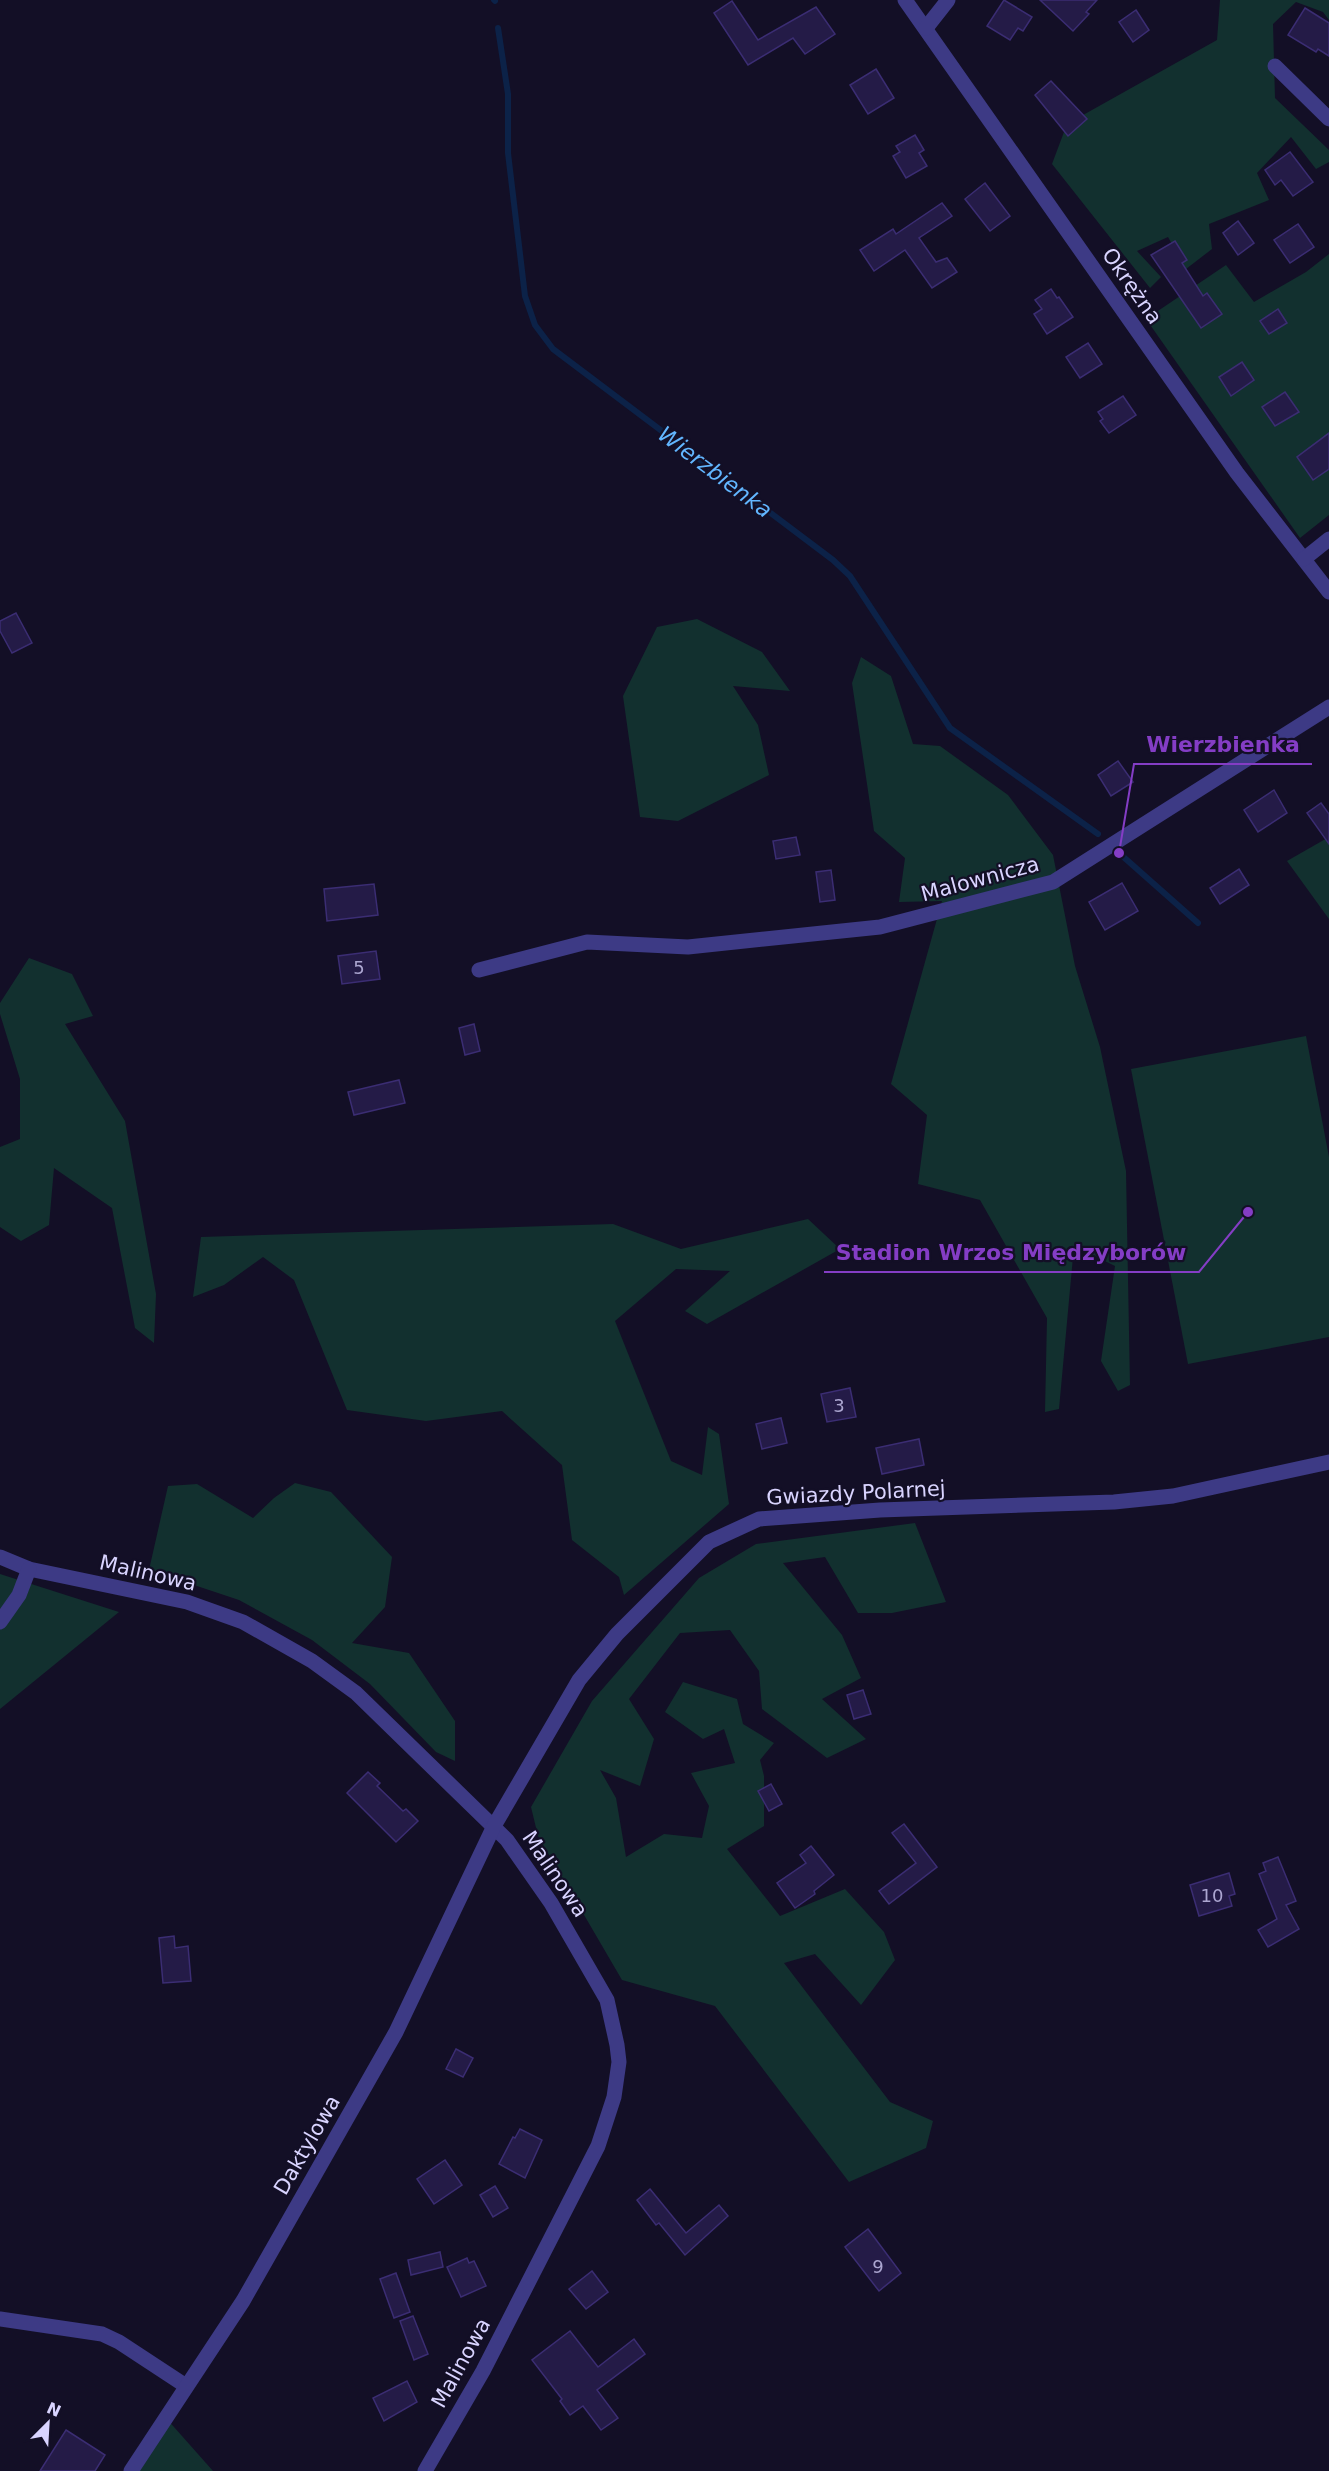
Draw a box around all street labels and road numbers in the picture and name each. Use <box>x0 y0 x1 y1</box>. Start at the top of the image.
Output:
street label: Okrężna <box>1097 243 1167 329</box>
street label: Malownicza <box>918 852 1042 906</box>
street label: Gwiazdy Polarnej <box>766 1476 946 1510</box>
street label: Malinowa <box>97 1550 199 1596</box>
street label: Malinowa <box>517 1826 593 1922</box>
street label: Daktylowa <box>269 2091 345 2199</box>
street label: Malinowa <box>427 2314 495 2412</box>

